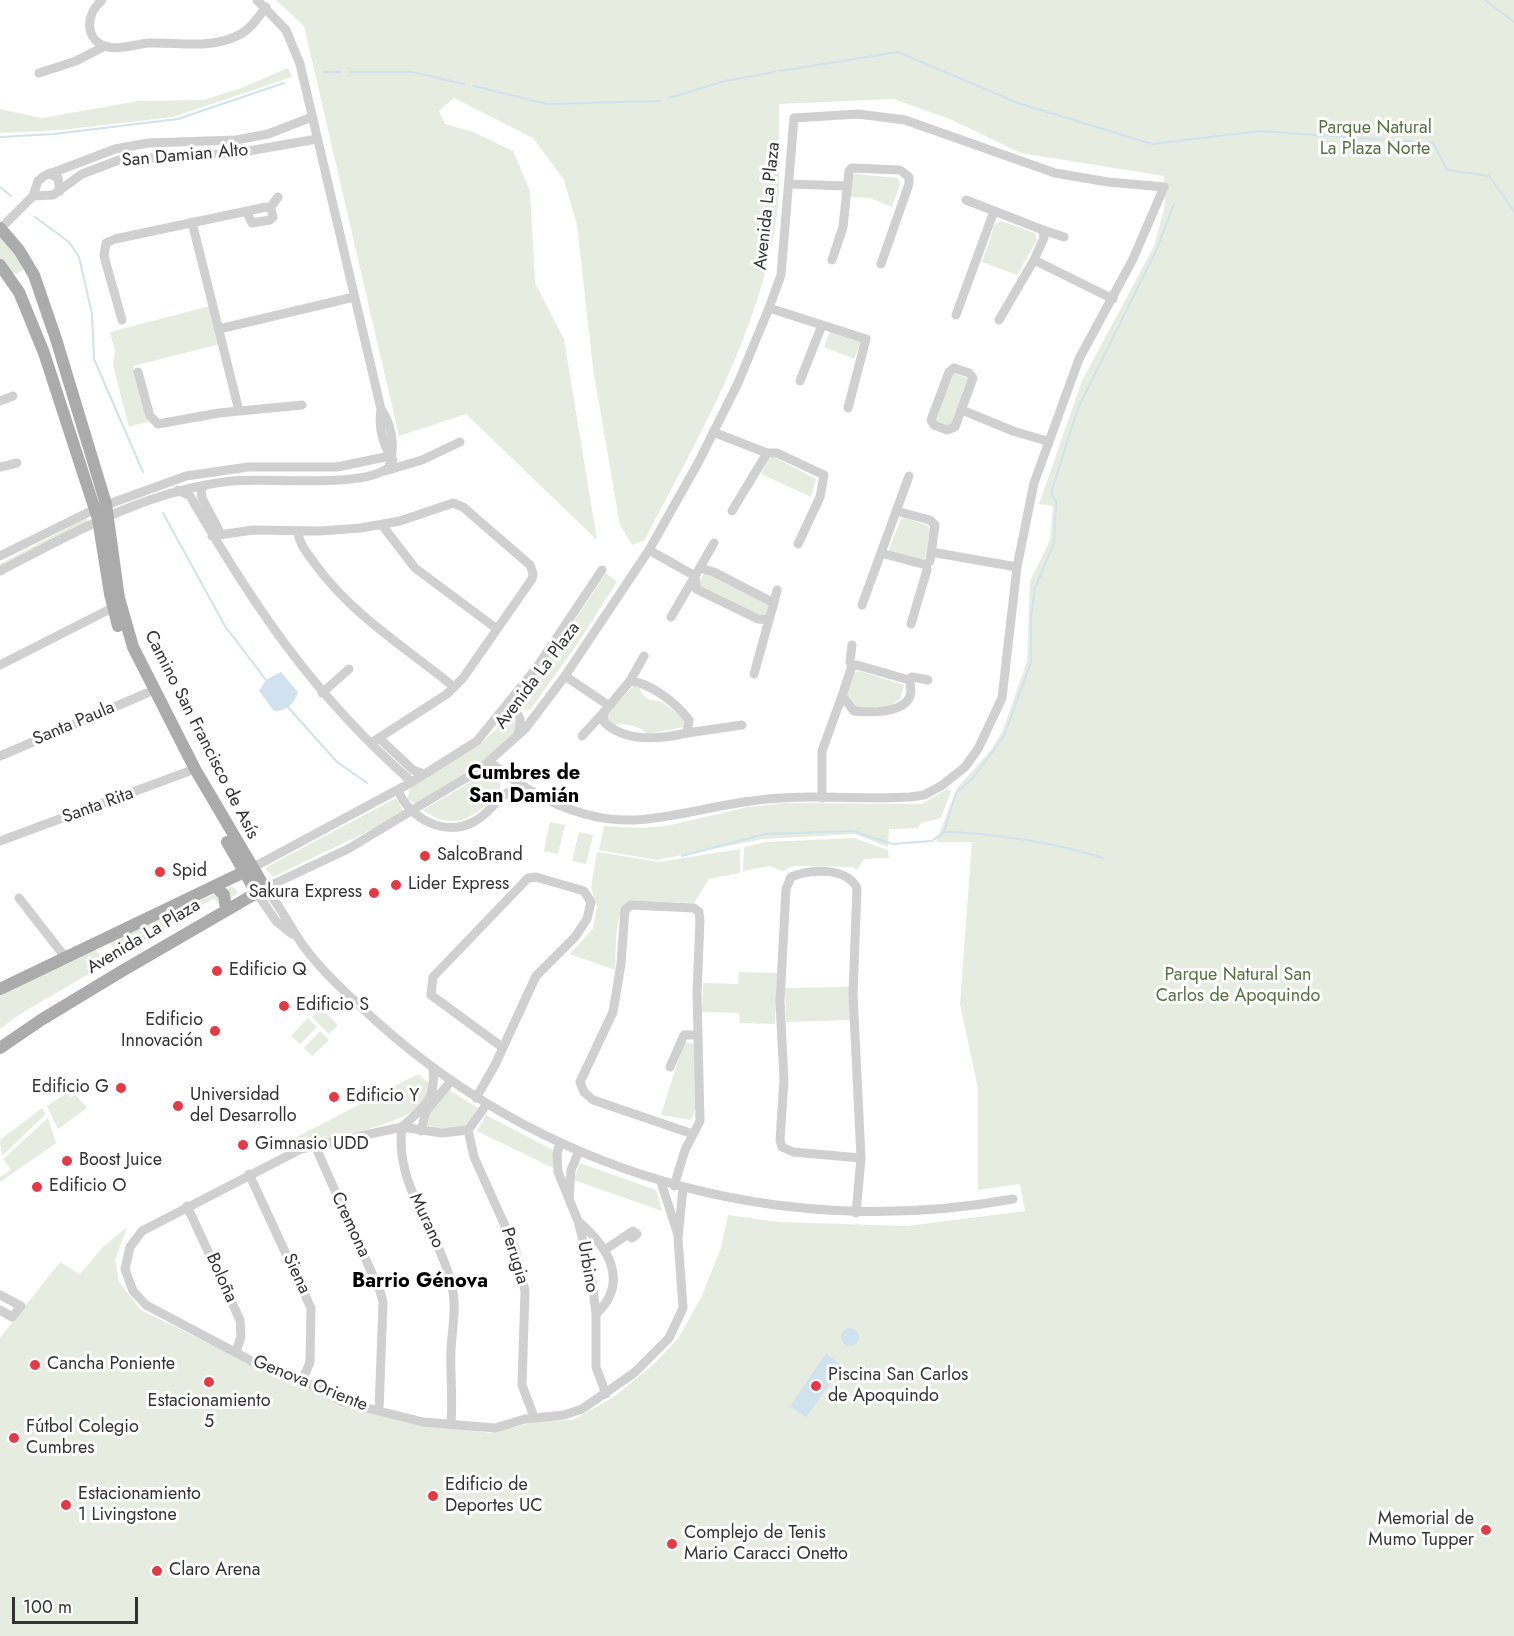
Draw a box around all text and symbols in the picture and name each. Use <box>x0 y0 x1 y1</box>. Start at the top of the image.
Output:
park label: Parque Natural La Plaza Norte <box>1318 118 1432 160</box>
street label: San Damian Alto <box>121 140 249 172</box>
street label: Avenida La Plaza <box>751 141 785 271</box>
street label: Avenida La Plaza <box>491 618 585 734</box>
street label: Camino San Francisco de Asís <box>139 627 263 843</box>
street label: Santa Paula <box>30 697 118 751</box>
district label: Cumbres de San Damián <box>468 762 580 809</box>
street label: Santa Rita <box>59 783 137 829</box>
place label: SalcoBrand <box>437 845 523 867</box>
marker: SalcoBrand <box>418 849 432 863</box>
place label: Spid <box>172 861 207 883</box>
marker: Spid <box>153 865 167 879</box>
place label: Lider Express <box>408 874 509 896</box>
marker: Lider Express <box>389 878 403 892</box>
place label: Sakura Express <box>249 882 362 904</box>
marker: Sakura Express <box>367 886 381 900</box>
street label: Avenida La Plaza <box>84 895 204 979</box>
place label: Edificio Q <box>229 960 306 982</box>
marker: Edificio Q <box>210 964 224 978</box>
park label: Parque Natural San Carlos de Apoquindo <box>1156 965 1320 1008</box>
place label: Edificio S <box>296 995 369 1017</box>
marker: Edificio S <box>277 999 291 1013</box>
place label: Edificio Innovación <box>121 1010 203 1052</box>
marker: Edificio Innovación <box>208 1024 222 1038</box>
place label: Edificio G <box>32 1077 109 1099</box>
marker: Edificio G <box>114 1081 128 1095</box>
place label: Universidad del Desarrollo <box>190 1085 297 1128</box>
place label: Edificio Y <box>346 1086 419 1108</box>
marker: Edificio Y <box>327 1090 341 1104</box>
marker: Universidad del Desarrollo <box>171 1099 185 1113</box>
place label: Gimnasio UDD <box>255 1134 369 1156</box>
marker: Gimnasio UDD <box>236 1138 250 1152</box>
place label: Boost Juice <box>79 1150 162 1172</box>
marker: Boost Juice <box>60 1154 74 1168</box>
place label: Edificio O <box>49 1176 126 1198</box>
marker: Edificio O <box>30 1180 44 1194</box>
street label: Cremona <box>326 1189 374 1261</box>
street label: Murano <box>404 1190 448 1252</box>
street label: Perugia <box>495 1225 533 1287</box>
street label: Urbino <box>572 1240 602 1294</box>
street label: Boloña <box>201 1250 241 1306</box>
street label: Siena <box>277 1250 315 1298</box>
district label: Barrio Génova <box>352 1270 488 1294</box>
street label: Genova Oriente <box>250 1351 370 1417</box>
place label: Cancha Poniente <box>47 1354 175 1376</box>
marker: Cancha Poniente <box>28 1358 42 1372</box>
place label: Piscina San Carlos de Apoquindo <box>828 1365 968 1408</box>
marker: Estacionamiento 5 <box>202 1375 216 1389</box>
marker: Piscina San Carlos de Apoquindo <box>809 1379 823 1393</box>
place label: Estacionamiento 5 <box>148 1391 270 1434</box>
place label: Fútbol Colegio Cumbres <box>26 1417 139 1460</box>
marker: Fútbol Colegio Cumbres <box>7 1431 21 1445</box>
place label: Edificio de Deportes UC <box>445 1475 543 1518</box>
place label: Estacionamiento 1 Livingstone <box>78 1484 201 1526</box>
marker: Edificio de Deportes UC <box>426 1489 440 1503</box>
marker: Estacionamiento 1 Livingstone <box>59 1498 73 1512</box>
place label: Memorial de Mumo Tupper <box>1368 1509 1474 1552</box>
place label: Complejo de Tenis Mario Caracci Onetto <box>684 1523 848 1565</box>
marker: Memorial de Mumo Tupper <box>1479 1523 1493 1537</box>
marker: Complejo de Tenis Mario Caracci Onetto <box>665 1537 679 1551</box>
place label: Claro Arena <box>169 1560 260 1582</box>
marker: Claro Arena <box>150 1564 164 1578</box>
scale bar <box>15 1585 141 1623</box>
text: 100 m <box>23 1594 72 1620</box>

